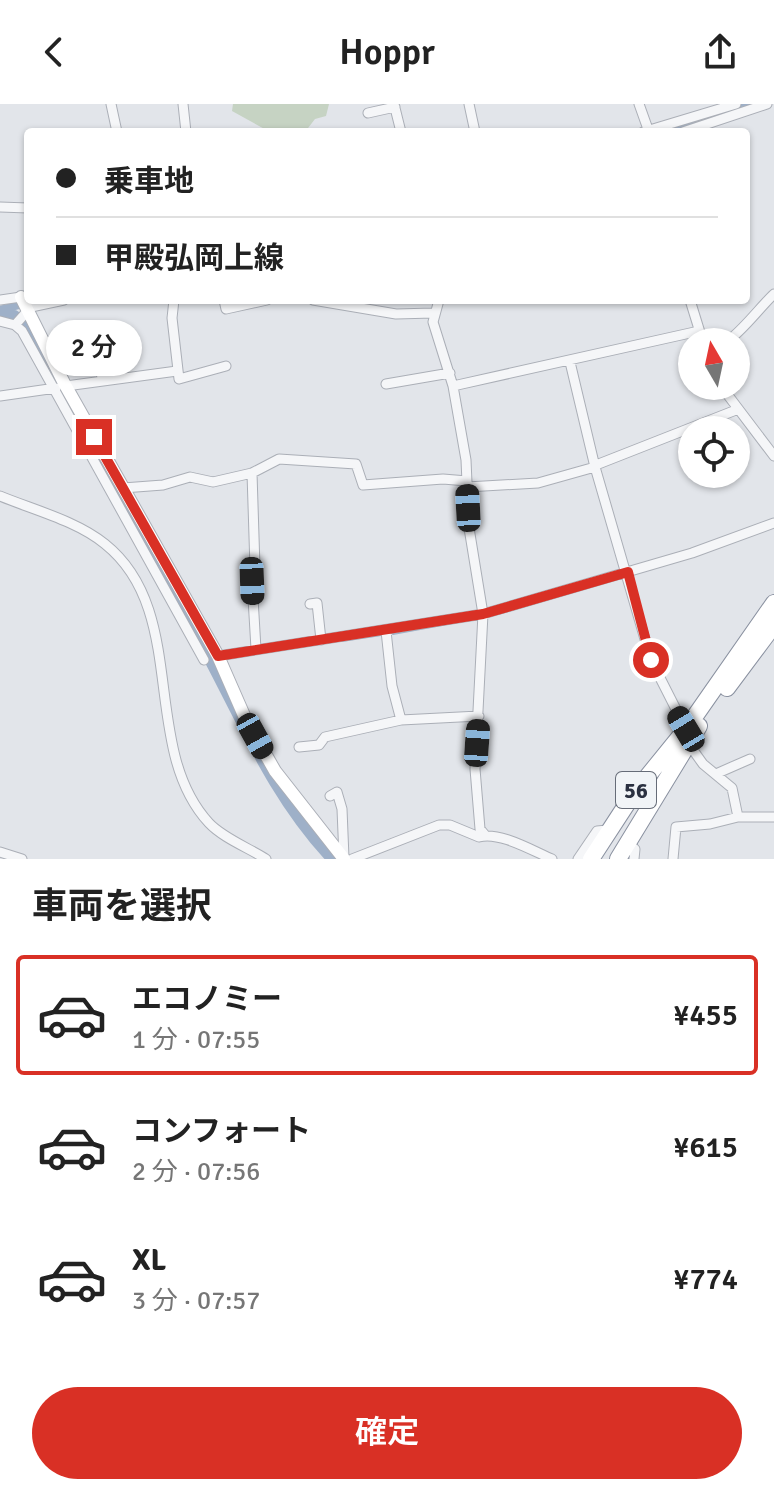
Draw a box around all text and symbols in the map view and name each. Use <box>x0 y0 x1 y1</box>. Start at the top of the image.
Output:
icon: back <box>32 30 76 74</box>
text: Hoppr <box>339 30 435 75</box>
icon: share <box>698 30 742 74</box>
text: 乗車地 <box>104 163 194 200</box>
text: 甲殿弘岡上線 <box>104 240 284 277</box>
callout: 2 分 <box>46 321 142 377</box>
north arrow <box>678 328 750 400</box>
map controls <box>678 328 750 488</box>
text: 2 分 <box>71 332 117 364</box>
button: locate <box>678 416 750 488</box>
route end <box>76 419 112 455</box>
car <box>455 483 481 533</box>
car <box>239 557 265 605</box>
route start <box>633 642 669 678</box>
car <box>663 702 709 756</box>
car <box>233 709 277 763</box>
car <box>463 718 491 768</box>
road number: 56 <box>616 772 656 808</box>
text: 車両を選択 <box>32 884 212 929</box>
icon: car <box>36 979 108 1051</box>
text: エコノミー <box>132 981 282 1018</box>
text: ¥455 <box>673 997 738 1034</box>
text: 1 分 · 07:55 <box>132 1024 260 1056</box>
icon: car <box>36 1111 108 1183</box>
text: コンフォート <box>132 1113 311 1150</box>
text: ¥615 <box>673 1129 738 1166</box>
text: 2 分 · 07:56 <box>132 1156 260 1188</box>
text: XL <box>132 1242 166 1279</box>
icon: car <box>36 1243 108 1315</box>
text: ¥774 <box>673 1261 738 1298</box>
text: 3 分 · 07:57 <box>132 1285 260 1317</box>
button: 確定 <box>32 1387 742 1479</box>

